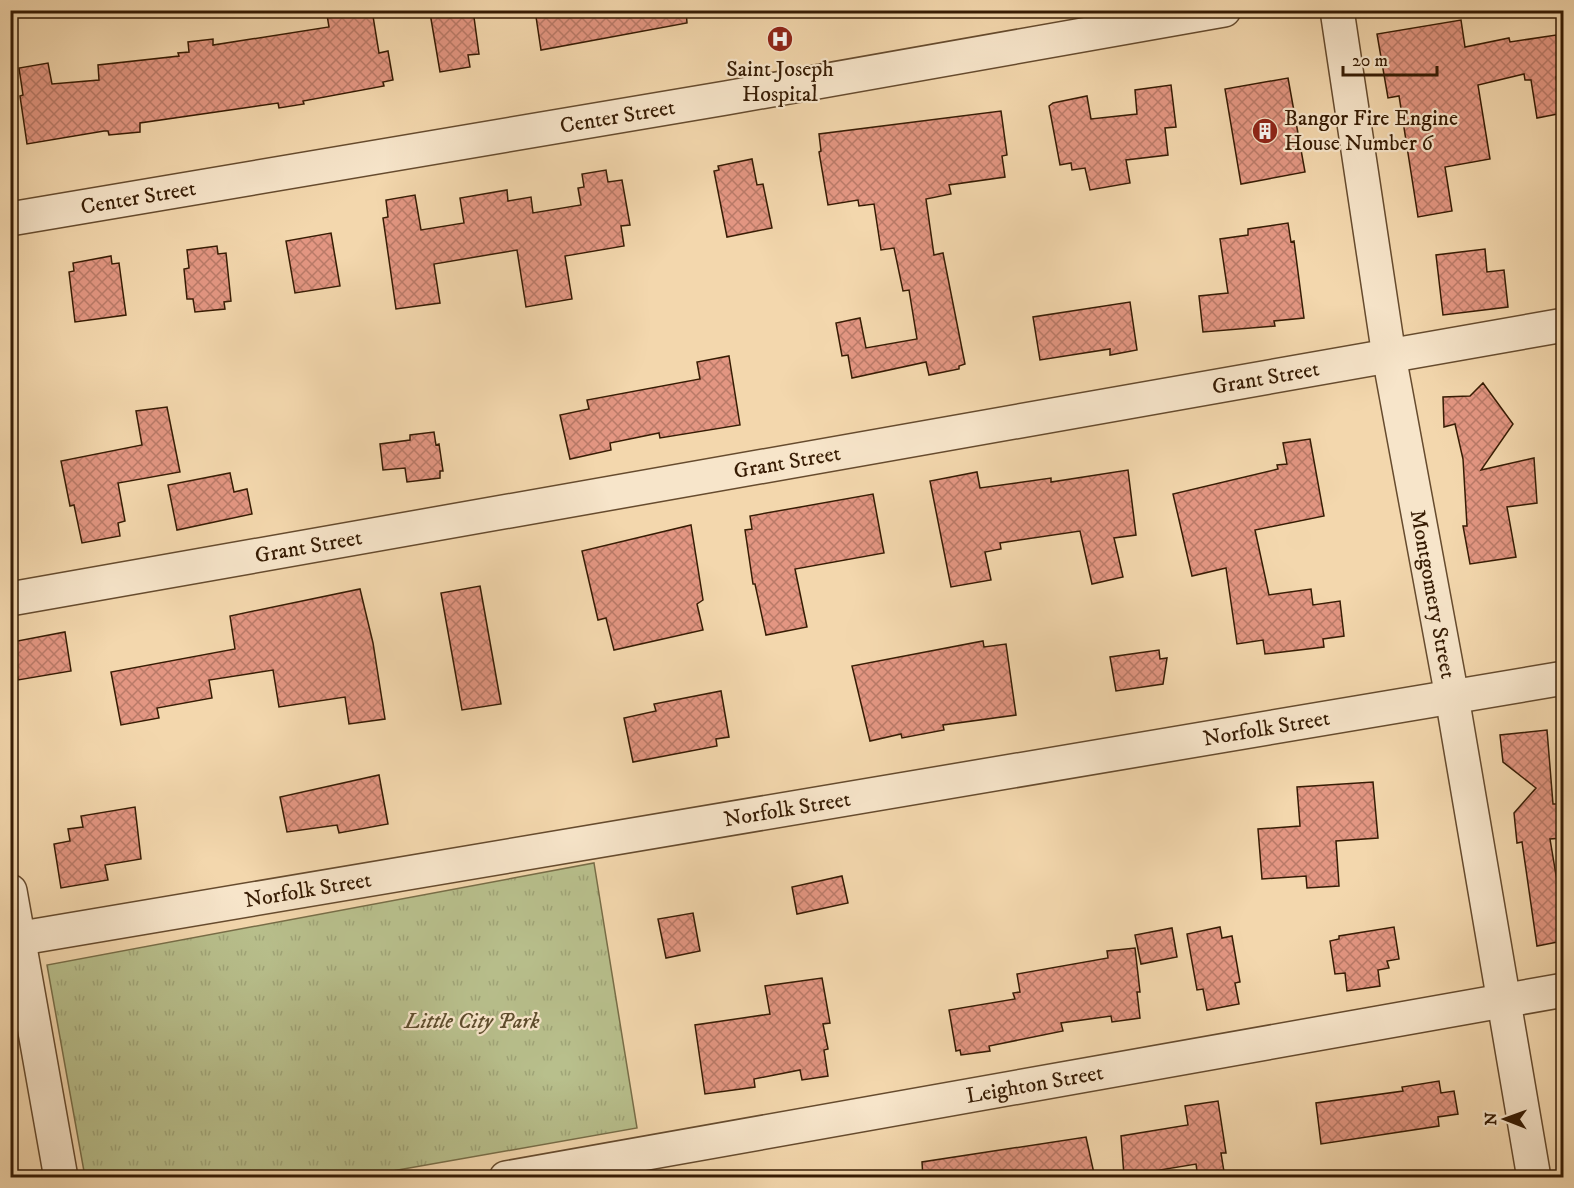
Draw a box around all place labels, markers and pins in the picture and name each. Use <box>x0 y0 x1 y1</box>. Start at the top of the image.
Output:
hospital icon: Saint Joseph Hospital <box>765 24 795 54</box>
place label: Saint Joseph Hospital <box>726 56 834 108</box>
place label: Bangor Fire Engine House Number 6 <box>1284 105 1458 157</box>
building icon: Bangor Fire Engine House Number 6 <box>1250 116 1280 146</box>

